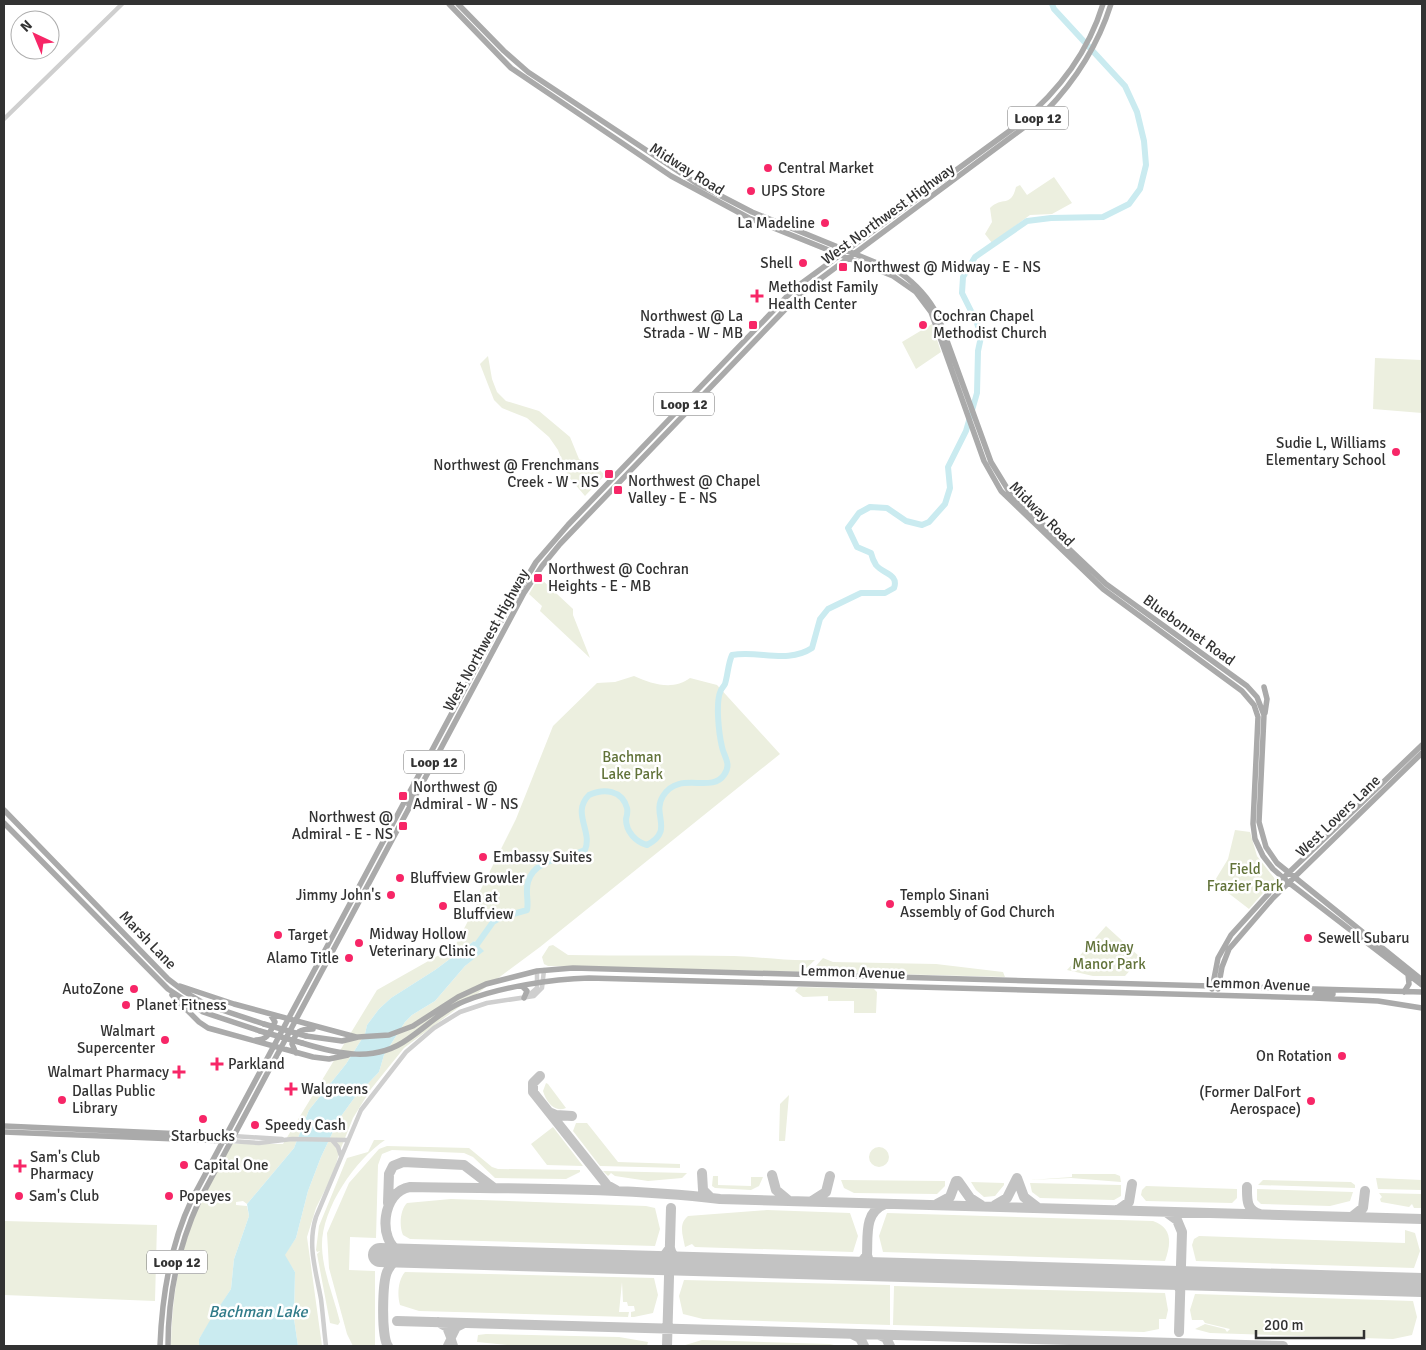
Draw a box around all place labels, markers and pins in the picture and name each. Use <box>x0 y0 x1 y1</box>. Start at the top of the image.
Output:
place label: Central Market <box>778 159 874 177</box>
marker: Central Market <box>762 162 774 174</box>
place label: UPS Store <box>761 182 825 200</box>
marker: UPS Store <box>745 185 757 197</box>
place label: La Madeline <box>737 214 815 232</box>
marker: La Madeline <box>819 217 831 229</box>
place label: Shell <box>760 254 793 272</box>
marker: Shell <box>797 257 809 269</box>
place label: Northwest @ Midway - E - NS <box>853 258 1041 276</box>
marker: Northwest @ Midway - E - NS <box>837 261 849 273</box>
place label: Methodist Family Health Center <box>768 278 878 313</box>
marker: Methodist Family Health Center <box>750 289 764 303</box>
place label: Northwest @ La Strada - W - MB <box>640 307 743 342</box>
place label: Cochran Chapel Methodist Church <box>933 307 1047 342</box>
marker: Northwest @ La Strada - W - MB <box>747 319 759 331</box>
marker: Cochran Chapel Methodist Church <box>917 319 929 331</box>
place label: Sudie L, Williams Elementary School <box>1265 434 1386 469</box>
marker: Sudie L, Williams Elementary School <box>1390 446 1402 458</box>
place label: Northwest @ Frenchmans Creek - W - NS <box>433 456 599 491</box>
marker: Northwest @ Frenchmans Creek - W - NS <box>603 468 615 480</box>
place label: Northwest @ Chapel Valley - E - NS <box>628 472 761 507</box>
marker: Northwest @ Chapel Valley - E - NS <box>612 484 624 496</box>
place label: Northwest @ Cochran Heights - E - MB <box>548 560 689 595</box>
marker: Northwest @ Cochran Heights - E - MB <box>532 572 544 584</box>
place label: Northwest @ Admiral - W - NS <box>413 778 518 813</box>
marker: Northwest @ Admiral - W - NS <box>397 790 409 802</box>
place label: Northwest @ Admiral - E - NS <box>292 808 393 843</box>
marker: Northwest @ Admiral - E - NS <box>397 820 409 832</box>
place label: Embassy Suites <box>493 848 592 866</box>
marker: Embassy Suites <box>477 851 489 863</box>
place label: Bluffview Growler <box>410 869 525 887</box>
marker: Bluffview Growler <box>394 872 406 884</box>
place label: Jimmy John's <box>296 886 381 904</box>
place label: Templo Sinani Assembly of God Church <box>900 886 1055 921</box>
place label: Elan at Bluffview <box>453 888 514 923</box>
marker: Jimmy John's <box>385 889 397 901</box>
marker: Templo Sinani Assembly of God Church <box>884 898 896 910</box>
marker: Elan at Bluffview <box>437 900 449 912</box>
place label: Midway Hollow Veterinary Clinic <box>369 925 476 960</box>
place label: Target <box>288 926 328 944</box>
marker: Target <box>272 929 284 941</box>
place label: Sewell Subaru <box>1318 929 1410 947</box>
marker: Sewell Subaru <box>1302 932 1314 944</box>
marker: Midway Hollow Veterinary Clinic <box>353 937 365 949</box>
place label: Alamo Title <box>267 949 339 967</box>
marker: Alamo Title <box>343 952 355 964</box>
place label: AutoZone <box>62 980 124 998</box>
marker: AutoZone <box>128 983 140 995</box>
place label: Planet Fitness <box>136 996 227 1014</box>
marker: Planet Fitness <box>120 999 132 1011</box>
place label: Walmart Supercenter <box>77 1022 155 1057</box>
marker: Walmart Supercenter <box>159 1034 171 1046</box>
place label: On Rotation <box>1256 1047 1332 1065</box>
marker: On Rotation <box>1336 1050 1348 1062</box>
place label: Parkland <box>228 1055 285 1073</box>
marker: Parkland <box>210 1057 224 1071</box>
place label: Walmart Pharmacy <box>47 1063 169 1081</box>
marker: Walmart Pharmacy <box>173 1066 185 1078</box>
place label: Walgreens <box>301 1080 368 1098</box>
place label: Dallas Public Library <box>72 1082 155 1117</box>
marker: Walgreens <box>285 1083 297 1095</box>
place label: (Former DalFort Aerospace) <box>1199 1083 1301 1118</box>
marker: Dallas Public Library <box>56 1094 68 1106</box>
marker: (Former DalFort Aerospace) <box>1305 1095 1317 1107</box>
marker: Starbucks <box>197 1113 209 1125</box>
place label: Speedy Cash <box>265 1116 346 1134</box>
marker: Speedy Cash <box>249 1119 261 1131</box>
place label: Starbucks <box>171 1127 235 1145</box>
place label: Sam's Club Pharmacy <box>30 1148 100 1183</box>
place label: Capital One <box>194 1156 269 1174</box>
marker: Capital One <box>178 1159 190 1171</box>
marker: Sam's Club Pharmacy <box>14 1160 26 1172</box>
place label: Sam's Club <box>29 1187 99 1205</box>
place label: Popeyes <box>179 1187 232 1205</box>
marker: Sam's Club <box>13 1190 25 1202</box>
marker: Popeyes <box>163 1190 175 1202</box>

